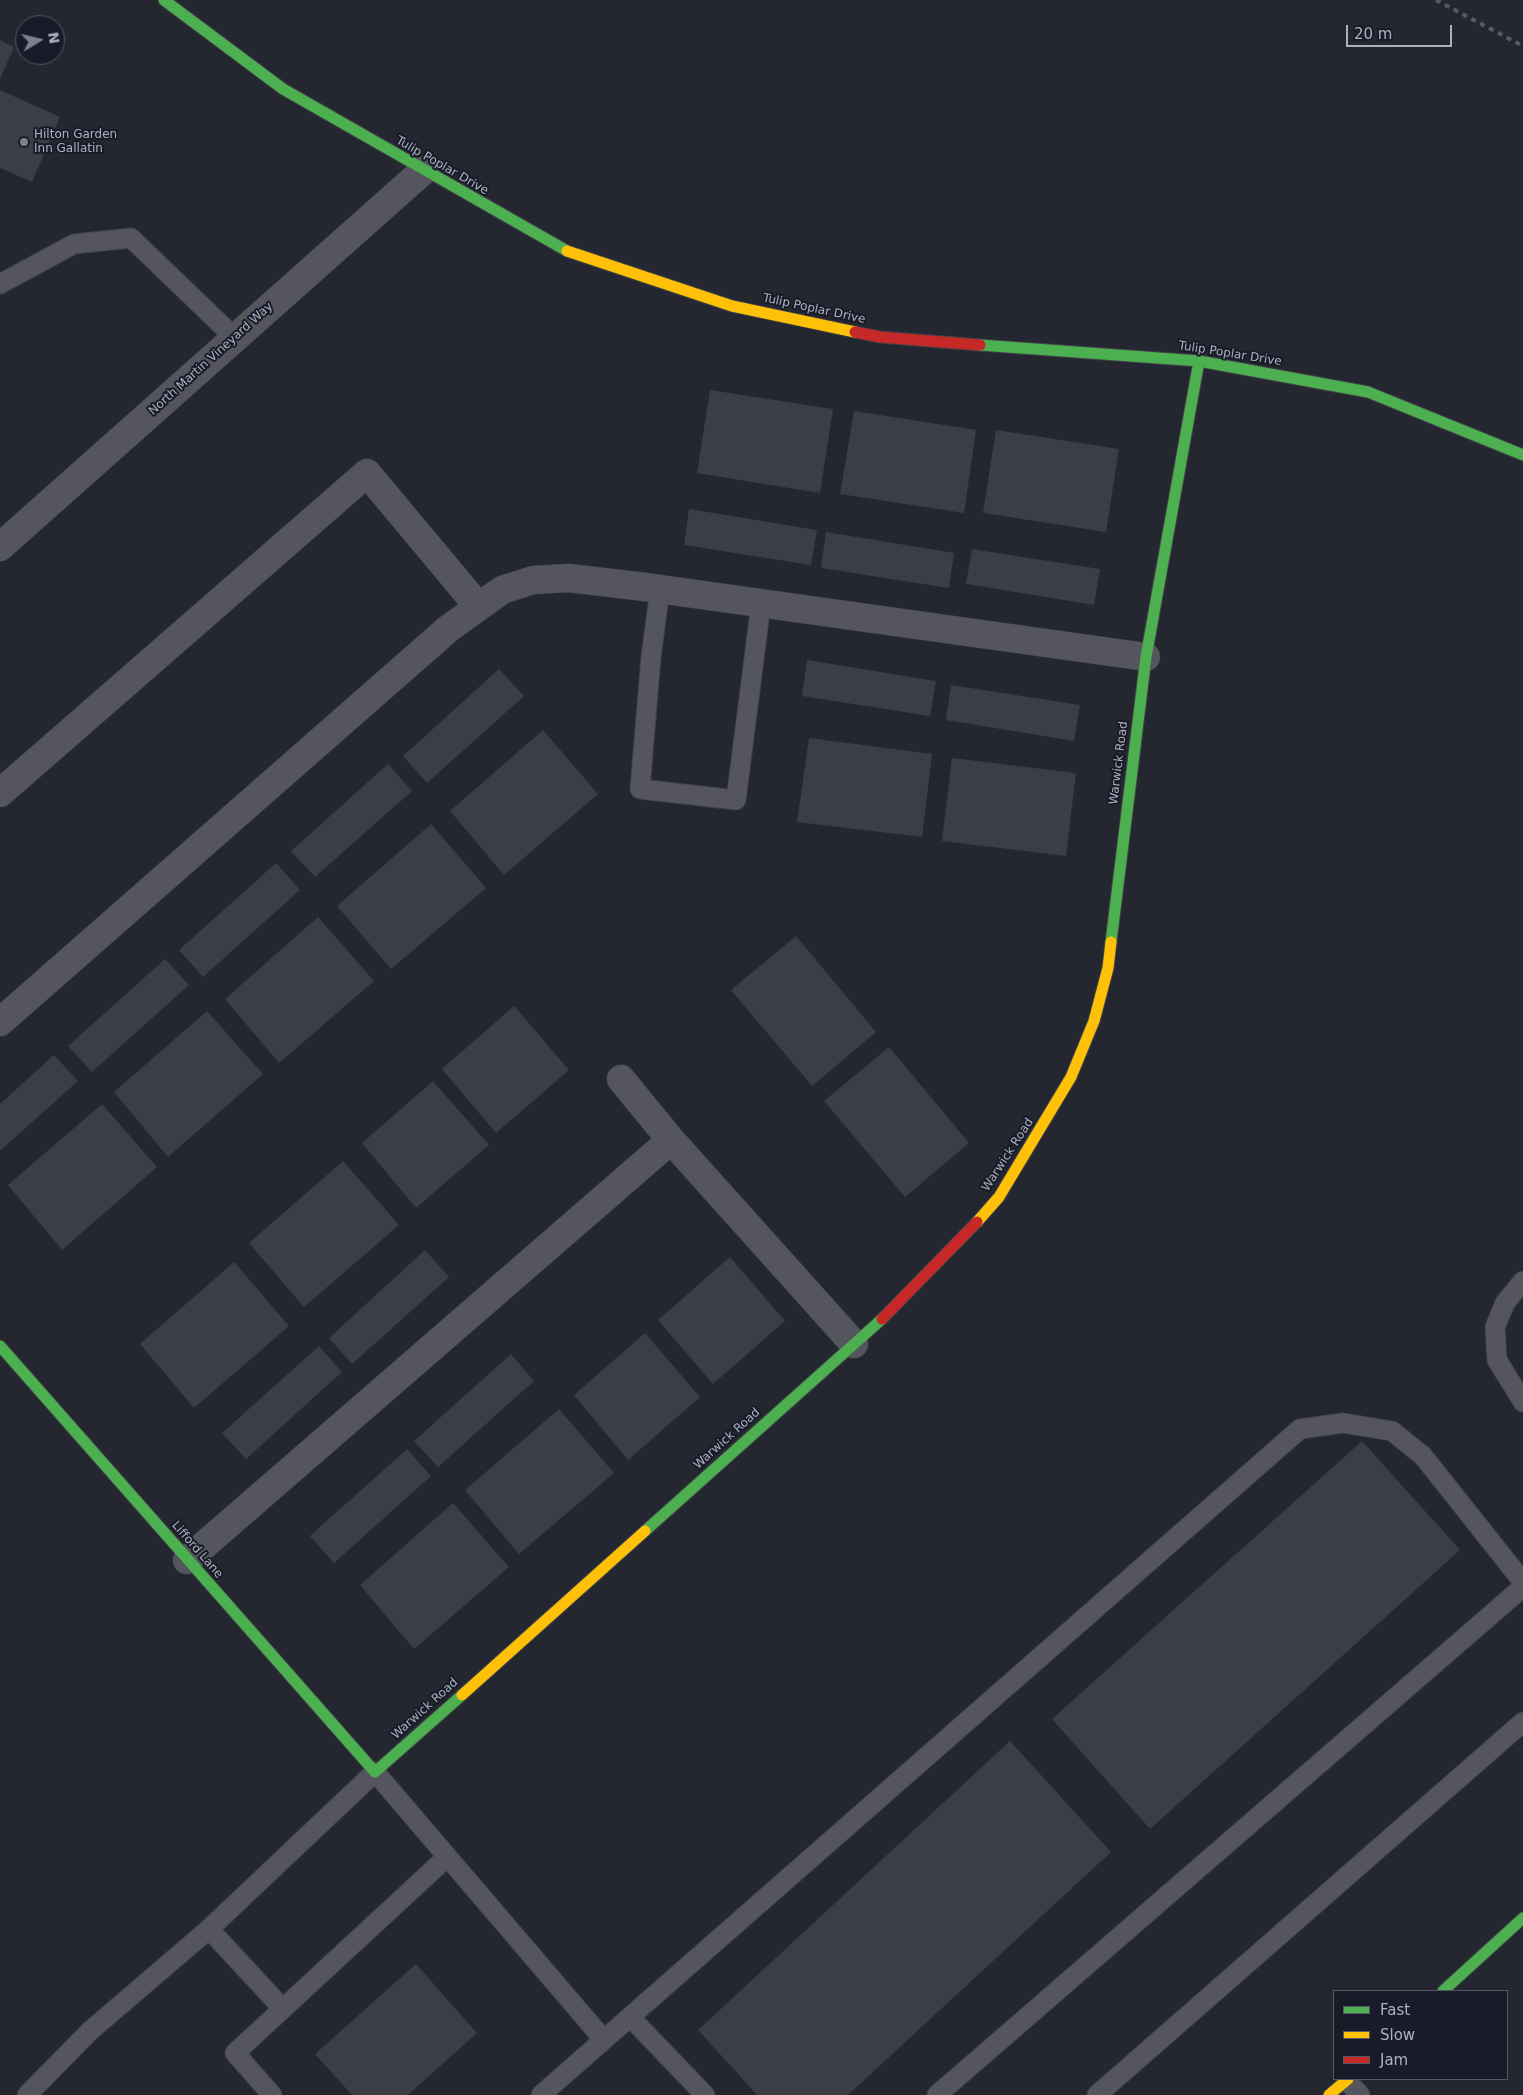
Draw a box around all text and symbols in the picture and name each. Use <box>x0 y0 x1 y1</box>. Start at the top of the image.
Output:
north arrow <box>15 15 65 65</box>
scale bar <box>1348 15 1454 47</box>
text: 20 m <box>1354 25 1392 43</box>
text: N <box>45 31 63 45</box>
place label: Hilton Garden Inn Gallatin <box>34 128 117 156</box>
street label: Tulip Poplar Drive <box>393 134 491 198</box>
marker: Hilton Garden Inn Gallatin <box>18 136 30 148</box>
street label: Tulip Poplar Drive <box>761 291 867 327</box>
street label: North Martin Vineyard Way <box>146 299 276 419</box>
street label: Tulip Poplar Drive <box>1177 339 1283 369</box>
street label: Warwick Road <box>1107 720 1131 806</box>
street label: Warwick Road <box>979 1116 1037 1194</box>
street label: Warwick Road <box>691 1406 763 1472</box>
street label: Lifford Lane <box>168 1519 226 1581</box>
street label: Warwick Road <box>389 1676 461 1742</box>
legend <box>1333 1990 1508 2080</box>
text: Fast <box>1380 2001 1410 2019</box>
text: Slow <box>1380 2026 1415 2044</box>
text: Jam <box>1380 2051 1408 2069</box>

